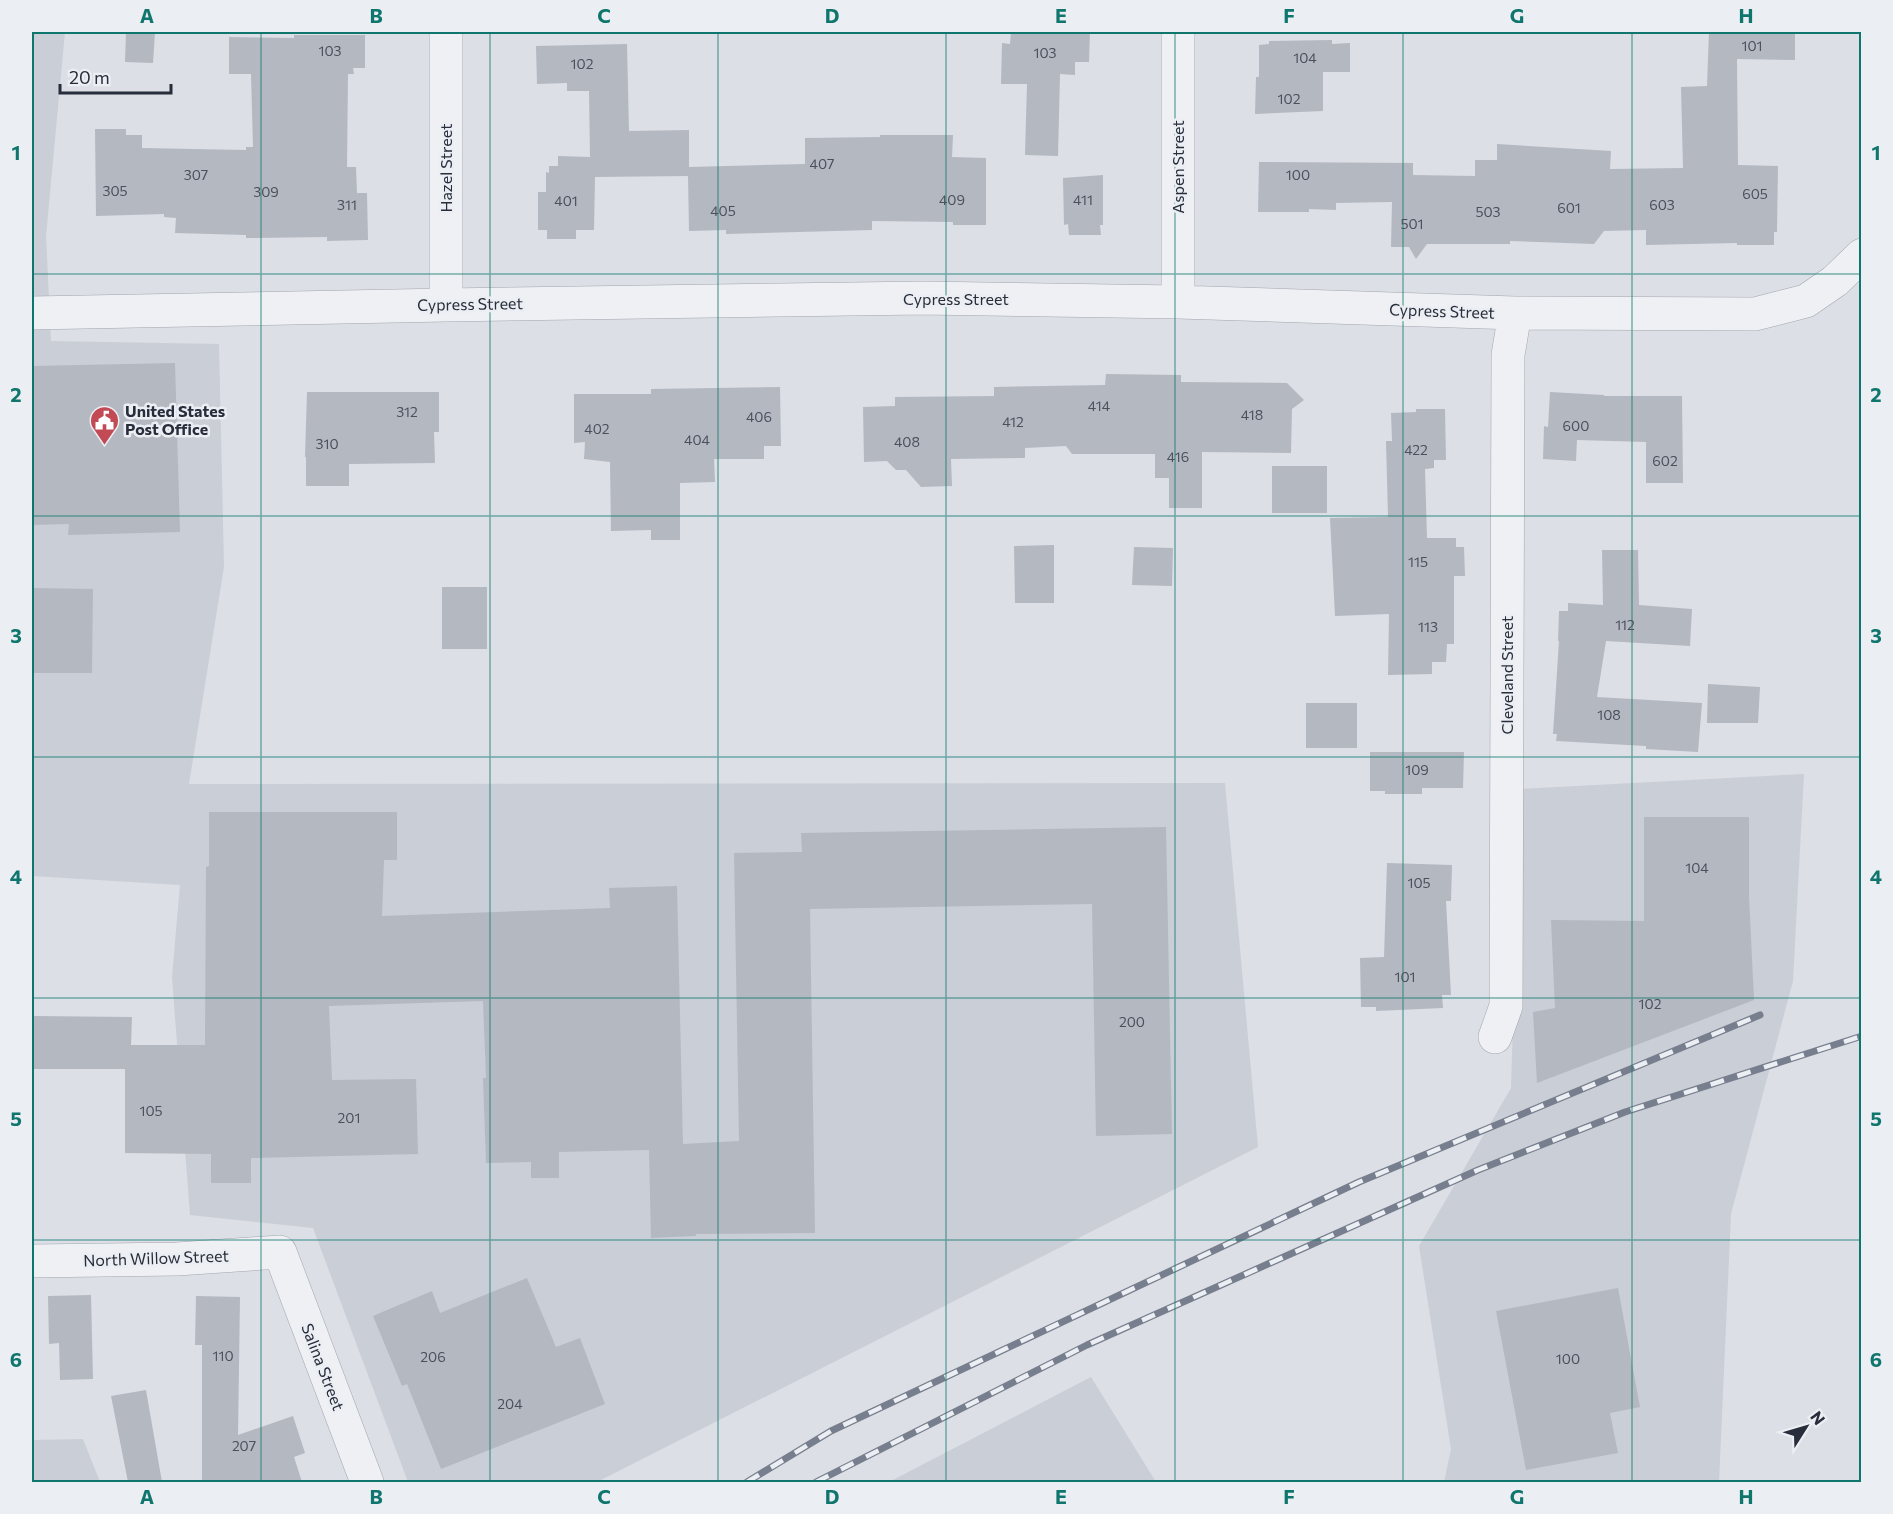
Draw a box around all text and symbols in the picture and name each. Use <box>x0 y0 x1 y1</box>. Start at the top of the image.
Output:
text: A <box>140 3 154 27</box>
text: B <box>369 3 383 27</box>
text: C <box>597 3 611 27</box>
text: D <box>825 3 839 27</box>
text: E <box>1055 3 1067 27</box>
text: F <box>1283 3 1295 27</box>
text: G <box>1510 3 1524 27</box>
text: H <box>1739 3 1754 27</box>
house number: 101 <box>1741 37 1763 54</box>
house number: 103 <box>318 42 342 59</box>
house number: 103 <box>1033 44 1057 61</box>
house number: 104 <box>1293 49 1317 66</box>
house number: 102 <box>571 55 594 72</box>
scale bar <box>60 57 171 95</box>
text: 20 m <box>69 66 110 88</box>
house number: 102 <box>1278 90 1301 107</box>
street label: Aspen Street <box>1168 120 1187 214</box>
street label: Hazel Street <box>436 123 455 213</box>
text: 1 <box>11 140 21 164</box>
text: 1 <box>1871 140 1881 164</box>
house number: 407 <box>810 155 834 172</box>
house number: 307 <box>184 166 208 183</box>
house number: 100 <box>1286 166 1310 183</box>
house number: 305 <box>102 182 128 199</box>
house number: 309 <box>253 183 279 200</box>
house number: 605 <box>1742 185 1768 202</box>
house number: 409 <box>939 191 965 208</box>
house number: 411 <box>1073 191 1093 208</box>
house number: 401 <box>554 192 578 209</box>
house number: 311 <box>337 196 357 213</box>
house number: 603 <box>1649 196 1675 213</box>
house number: 601 <box>1557 199 1581 216</box>
house number: 405 <box>710 202 736 219</box>
house number: 503 <box>1475 203 1501 220</box>
house number: 501 <box>1400 215 1424 232</box>
street label: Cypress Street <box>903 289 1009 308</box>
street label: Cypress Street <box>417 293 523 314</box>
street label: Cypress Street <box>1389 299 1496 322</box>
text: 2 <box>10 382 22 406</box>
text: 2 <box>1870 382 1882 406</box>
house number: 414 <box>1088 397 1111 414</box>
place label: United States Post Office <box>125 401 225 438</box>
house number: 312 <box>396 403 418 420</box>
public building icon: United States Post Office <box>88 404 120 446</box>
house number: 418 <box>1241 406 1263 423</box>
house number: 406 <box>746 408 772 425</box>
house number: 412 <box>1002 413 1024 430</box>
house number: 600 <box>1563 417 1589 434</box>
house number: 402 <box>584 420 610 437</box>
house number: 404 <box>684 431 711 448</box>
house number: 408 <box>894 433 920 450</box>
house number: 310 <box>315 435 339 452</box>
house number: 422 <box>1404 441 1428 458</box>
house number: 416 <box>1167 448 1189 465</box>
house number: 602 <box>1652 452 1678 469</box>
house number: 115 <box>1408 553 1428 570</box>
street label: Cleveland Street <box>1497 615 1516 734</box>
house number: 112 <box>1615 616 1635 633</box>
house number: 113 <box>1418 618 1438 635</box>
text: 3 <box>10 623 22 647</box>
text: 3 <box>1870 623 1882 647</box>
house number: 108 <box>1597 706 1621 723</box>
house number: 109 <box>1405 761 1429 778</box>
house number: 104 <box>1685 859 1709 876</box>
text: 4 <box>10 864 22 888</box>
text: 4 <box>1870 864 1882 888</box>
house number: 105 <box>1407 874 1431 891</box>
house number: 101 <box>1394 968 1416 985</box>
house number: 102 <box>1639 995 1662 1012</box>
house number: 200 <box>1119 1013 1145 1030</box>
house number: 105 <box>139 1102 163 1119</box>
text: 5 <box>10 1106 22 1130</box>
text: 5 <box>1870 1106 1882 1130</box>
house number: 201 <box>338 1109 360 1126</box>
street label: North Willow Street <box>83 1245 230 1270</box>
street label: Salina Street <box>298 1321 349 1413</box>
text: 6 <box>10 1347 22 1371</box>
house number: 110 <box>212 1347 234 1364</box>
text: 6 <box>1870 1347 1882 1371</box>
house number: 206 <box>420 1348 446 1365</box>
house number: 100 <box>1556 1350 1580 1367</box>
house number: 204 <box>497 1395 523 1412</box>
north arrow <box>1776 1397 1836 1457</box>
text: N <box>1807 1407 1830 1428</box>
house number: 207 <box>232 1437 256 1454</box>
text: A <box>140 1484 154 1508</box>
text: B <box>369 1484 383 1508</box>
text: C <box>597 1484 611 1508</box>
text: D <box>825 1484 839 1508</box>
text: E <box>1055 1484 1067 1508</box>
text: F <box>1283 1484 1295 1508</box>
text: G <box>1510 1484 1524 1508</box>
text: H <box>1739 1484 1754 1508</box>

